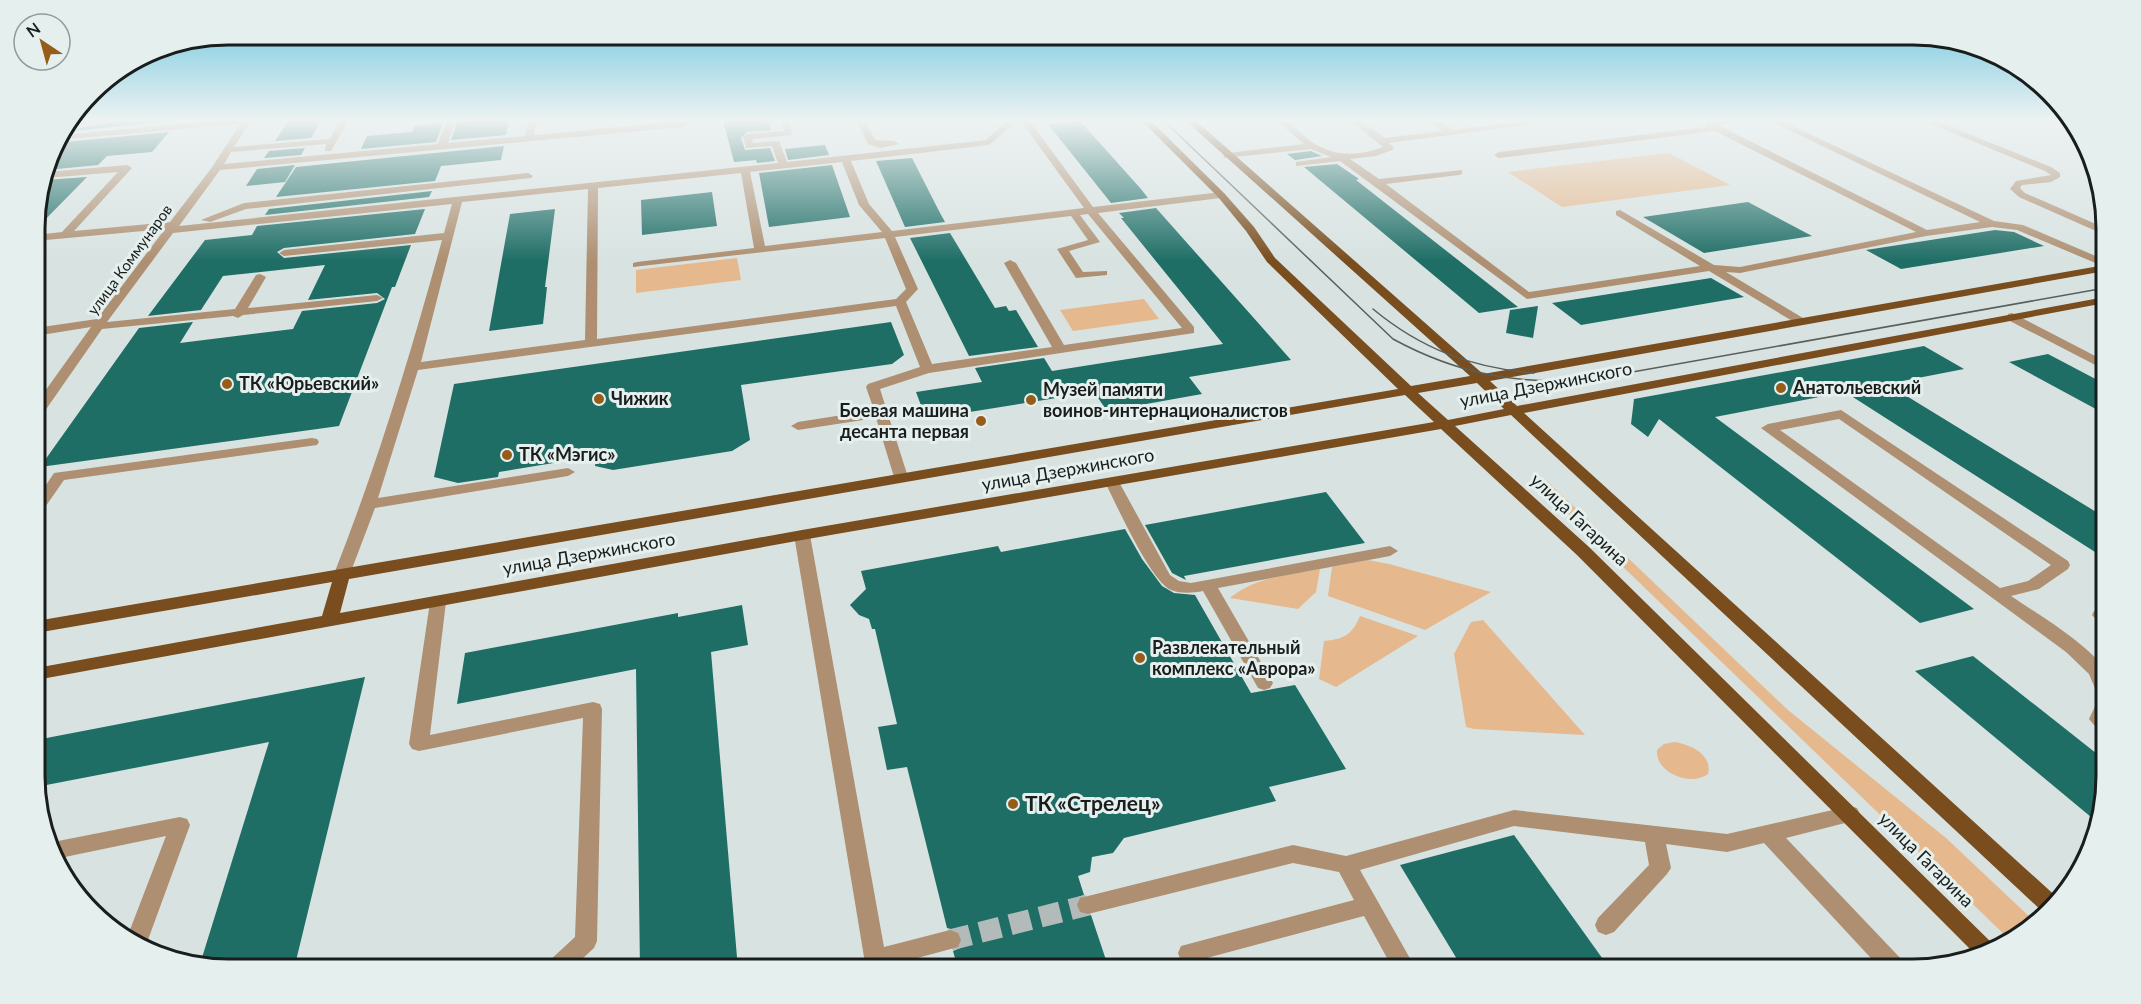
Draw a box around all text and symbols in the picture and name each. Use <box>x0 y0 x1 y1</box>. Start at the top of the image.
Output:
north arrow <box>12 12 72 72</box>
text: N <box>22 18 43 41</box>
street label: улица Коммунаров <box>83 201 175 318</box>
street label: улица Дзержинского <box>1458 357 1634 411</box>
place label: ТК «Юрьевский» <box>239 372 379 394</box>
place label: Анатольевский <box>1792 376 1921 398</box>
marker: ТК «Юрьевский» <box>220 377 234 391</box>
place label: Музей памяти воинов-интернационалистов <box>1043 378 1288 421</box>
marker: Анатольевский <box>1774 381 1788 395</box>
place label: Чижик <box>611 387 669 409</box>
marker: Чижик <box>592 392 606 406</box>
marker: Музей памяти воинов-интернационалистов <box>1024 393 1038 407</box>
place label: Боевая машина десанта первая <box>839 399 969 442</box>
marker: Боевая машина десанта первая <box>974 414 988 428</box>
place label: ТК «Мэгис» <box>519 443 615 465</box>
street label: улица Дзержинского <box>980 443 1156 495</box>
marker: ТК «Мэгис» <box>500 448 514 462</box>
street label: улица Гагарина <box>1526 468 1633 570</box>
street label: улица Дзержинского <box>501 527 677 579</box>
place label: Развлекательный комплекс «Аврора» <box>1152 636 1316 679</box>
marker: Развлекательный комплекс «Аврора» <box>1133 651 1147 665</box>
place label: ТК «Стрелец» <box>1025 790 1161 815</box>
marker: ТК «Стрелец» <box>1006 797 1020 811</box>
street label: улица Гагарина <box>1875 807 1979 911</box>

